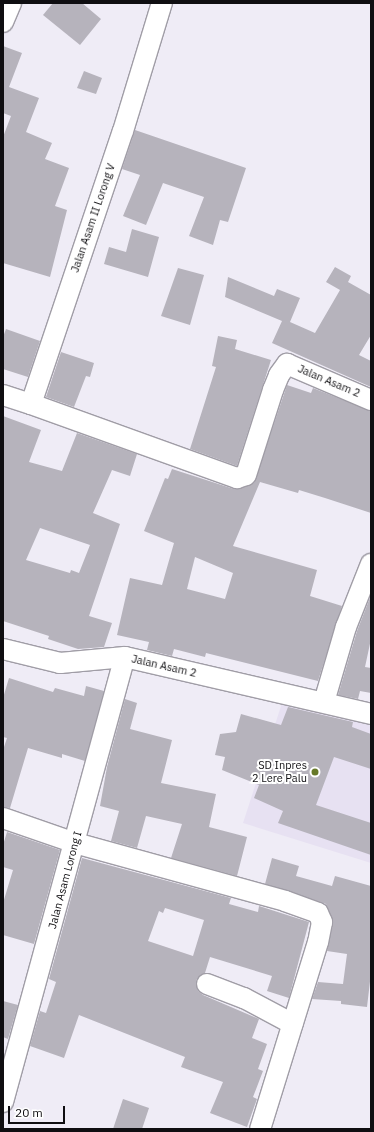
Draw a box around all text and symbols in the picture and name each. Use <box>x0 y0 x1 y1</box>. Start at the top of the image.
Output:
street label: Jalan Asam II Lorong V <box>68 162 118 274</box>
street label: Jalan Asam 2 <box>296 362 362 400</box>
street label: Jalan Asam 2 <box>130 652 198 680</box>
place label: SD Inpres 2 Lere Palu <box>252 759 307 785</box>
marker: SD Inpres 2 Lere Palu <box>310 767 320 777</box>
street label: Jalan Asam Lorong I <box>46 830 84 930</box>
scale bar <box>10 1098 67 1124</box>
text: 20 m <box>15 1105 43 1120</box>

